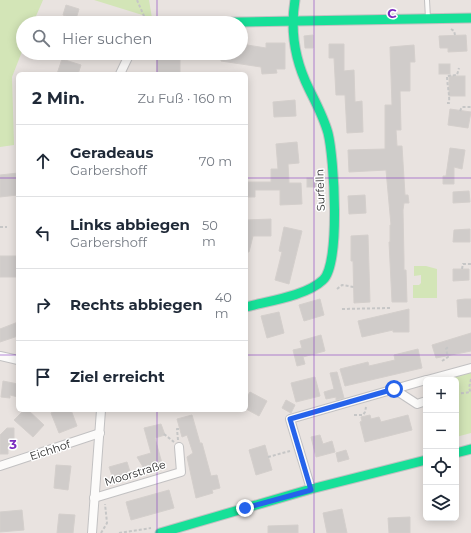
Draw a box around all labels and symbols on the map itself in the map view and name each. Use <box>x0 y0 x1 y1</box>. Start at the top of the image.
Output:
text: C <box>387 5 397 21</box>
street label: Surfelln <box>312 169 328 211</box>
route start <box>385 380 403 398</box>
text: 3 <box>8 436 17 452</box>
street label: Eichhof <box>28 436 73 463</box>
street label: Moorstraße <box>103 457 167 489</box>
route end <box>236 499 254 517</box>

